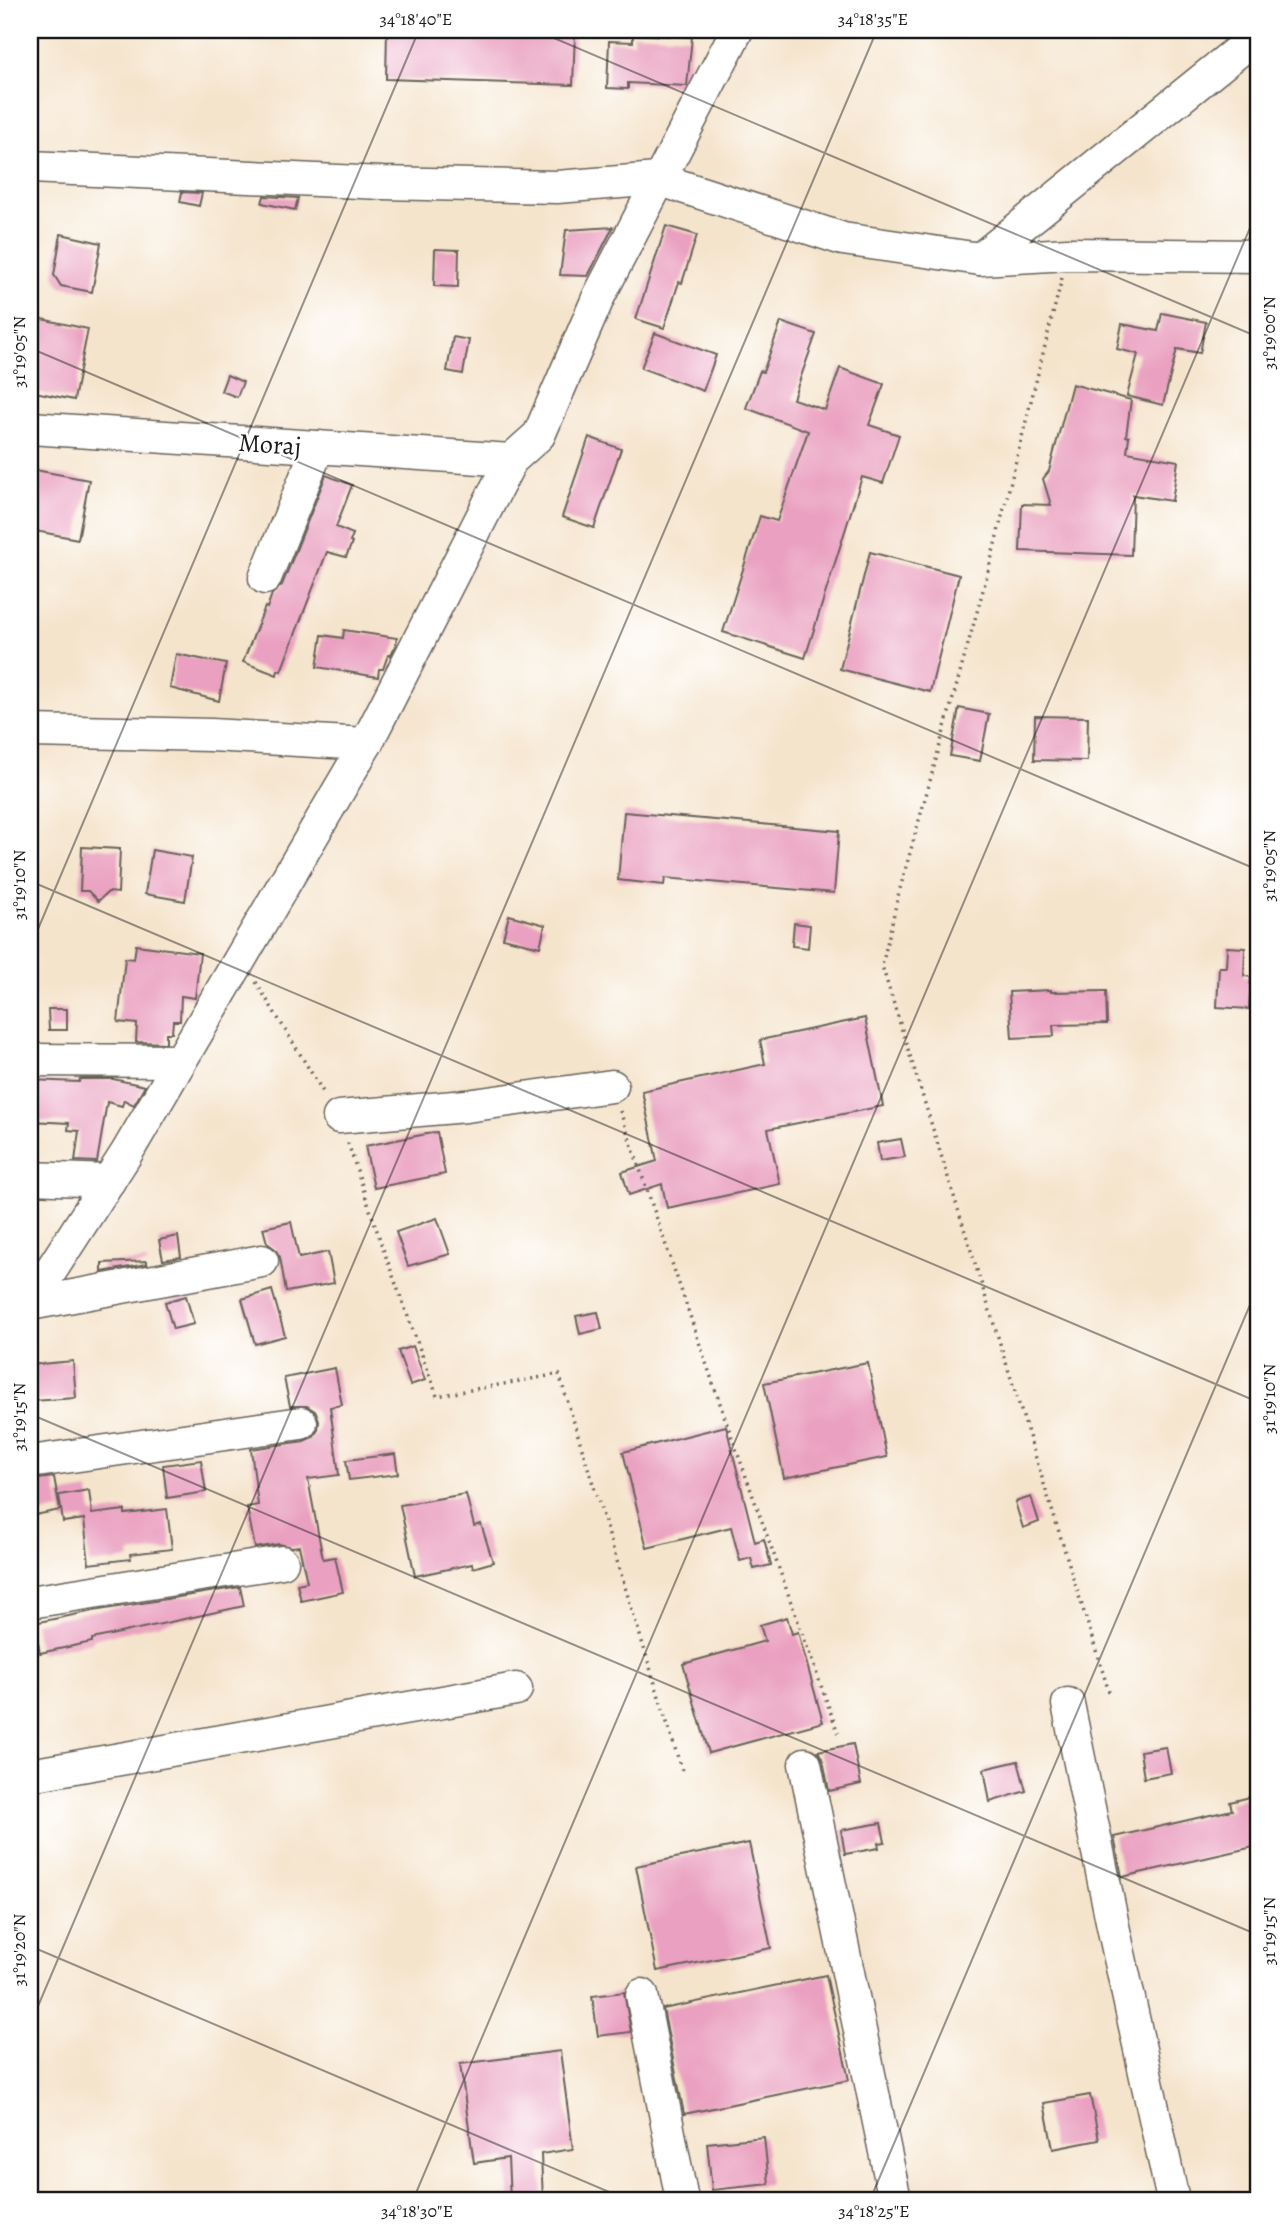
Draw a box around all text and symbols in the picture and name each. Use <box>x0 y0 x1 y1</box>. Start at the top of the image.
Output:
text: 34°18'40"E <box>380 7 452 31</box>
text: 34°18'35"E <box>838 7 908 31</box>
text: 31°19'00"N <box>1257 296 1281 370</box>
text: 31°19'05"N <box>7 316 31 388</box>
street label: Moraj <box>237 425 302 464</box>
text: 31°19'05"N <box>1257 830 1281 902</box>
text: 31°19'10"N <box>7 850 31 920</box>
text: 31°19'10"N <box>1257 1364 1281 1434</box>
text: 31°19'15"N <box>7 1383 31 1451</box>
text: 31°19'15"N <box>1257 1897 1281 1965</box>
text: 31°19'20"N <box>7 1913 31 1987</box>
text: 34°18'30"E <box>381 2199 453 2223</box>
text: 34°18'25"E <box>838 2199 910 2223</box>

